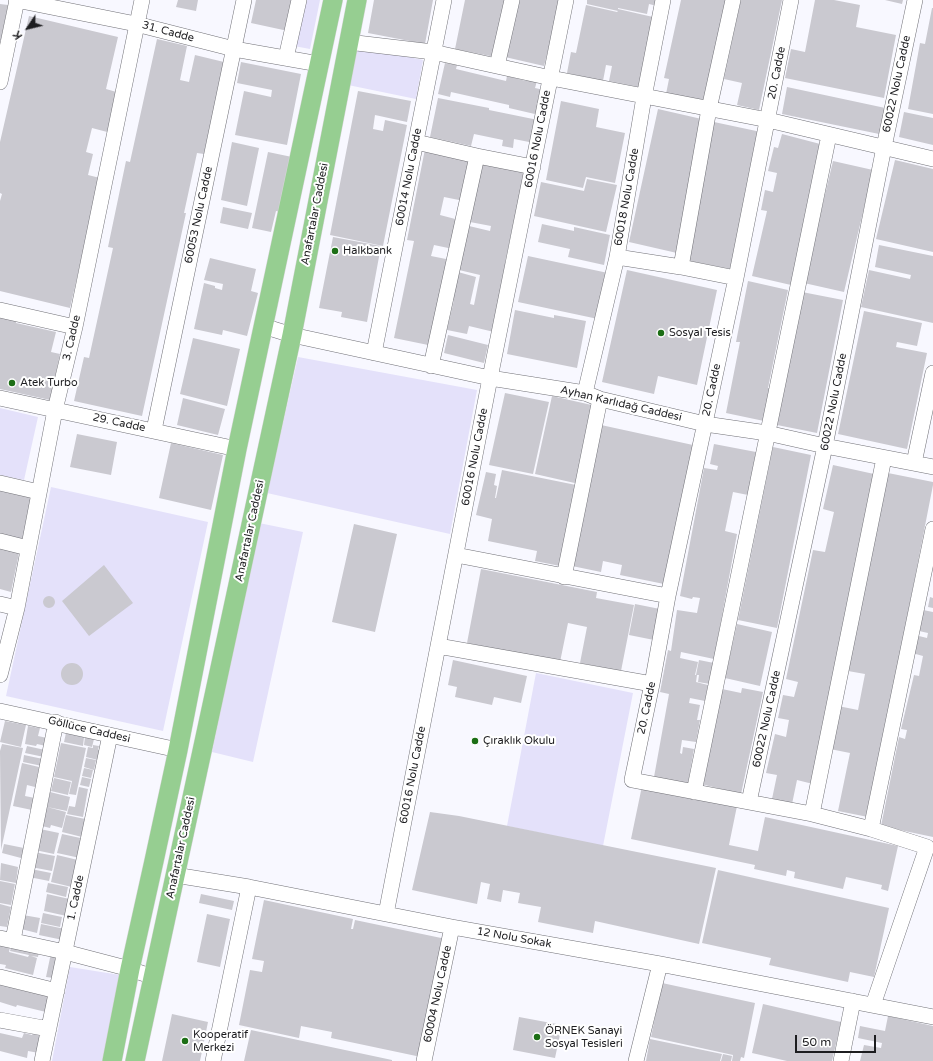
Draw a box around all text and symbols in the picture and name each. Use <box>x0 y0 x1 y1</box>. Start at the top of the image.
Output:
north arrow <box>8 8 48 48</box>
street label: 31. Cadde <box>140 19 196 45</box>
text: K <box>10 28 25 42</box>
street label: 60022 Nolu Cadde <box>880 34 914 134</box>
street label: 20. Cadde <box>765 45 789 101</box>
street label: 60016 Nolu Cadde <box>522 89 554 189</box>
street label: 60014 Nolu Cadde <box>393 127 425 227</box>
street label: 60018 Nolu Cadde <box>612 147 642 247</box>
street label: Anafartalar Caddesi <box>299 162 331 266</box>
street label: 60053 Nolu Cadde <box>182 165 216 265</box>
place label: Halkbank <box>343 244 392 258</box>
marker: Halkbank <box>330 246 340 256</box>
street label: 3. Cadde <box>60 314 84 362</box>
place label: Sosyal Tesis <box>669 326 731 340</box>
marker: Sosyal Tesis <box>656 328 666 338</box>
street label: 60022 Nolu Cadde <box>818 352 850 452</box>
street label: 20. Cadde <box>700 362 724 418</box>
place label: Atek Turbo <box>20 376 78 390</box>
marker: Atek Turbo <box>7 378 17 388</box>
street label: Ayhan Karlıdağ Caddesi <box>559 384 683 424</box>
street label: 60016 Nolu Cadde <box>459 407 491 507</box>
street label: 29. Cadde <box>91 411 147 435</box>
street label: Anafartalar Caddesi <box>233 479 267 583</box>
street label: 60022 Nolu Cadde <box>750 669 784 769</box>
street label: 20. Cadde <box>635 680 659 736</box>
street label: Göllüce Caddesi <box>47 714 131 746</box>
street label: 60016 Nolu Cadde <box>397 725 429 825</box>
place label: Çıraklık Okulu <box>483 734 555 748</box>
marker: Çıraklık Okulu <box>470 736 480 746</box>
street label: Anafartalar Caddesi <box>164 796 198 900</box>
street label: 1. Cadde <box>65 874 87 922</box>
street label: 12 Nolu Sokak <box>475 925 553 951</box>
street label: 60004 Nolu Cadde <box>421 944 455 1044</box>
place label: ÖRNEK Sanayi Sosyal Tesisleri <box>545 1024 623 1050</box>
scale bar <box>797 1027 878 1053</box>
place label: Kooperatif Merkezi <box>193 1028 248 1054</box>
marker: ÖRNEK Sanayi Sosyal Tesisleri <box>532 1032 542 1042</box>
text: 50 m <box>802 1035 831 1049</box>
marker: Kooperatif Merkezi <box>180 1036 190 1046</box>

